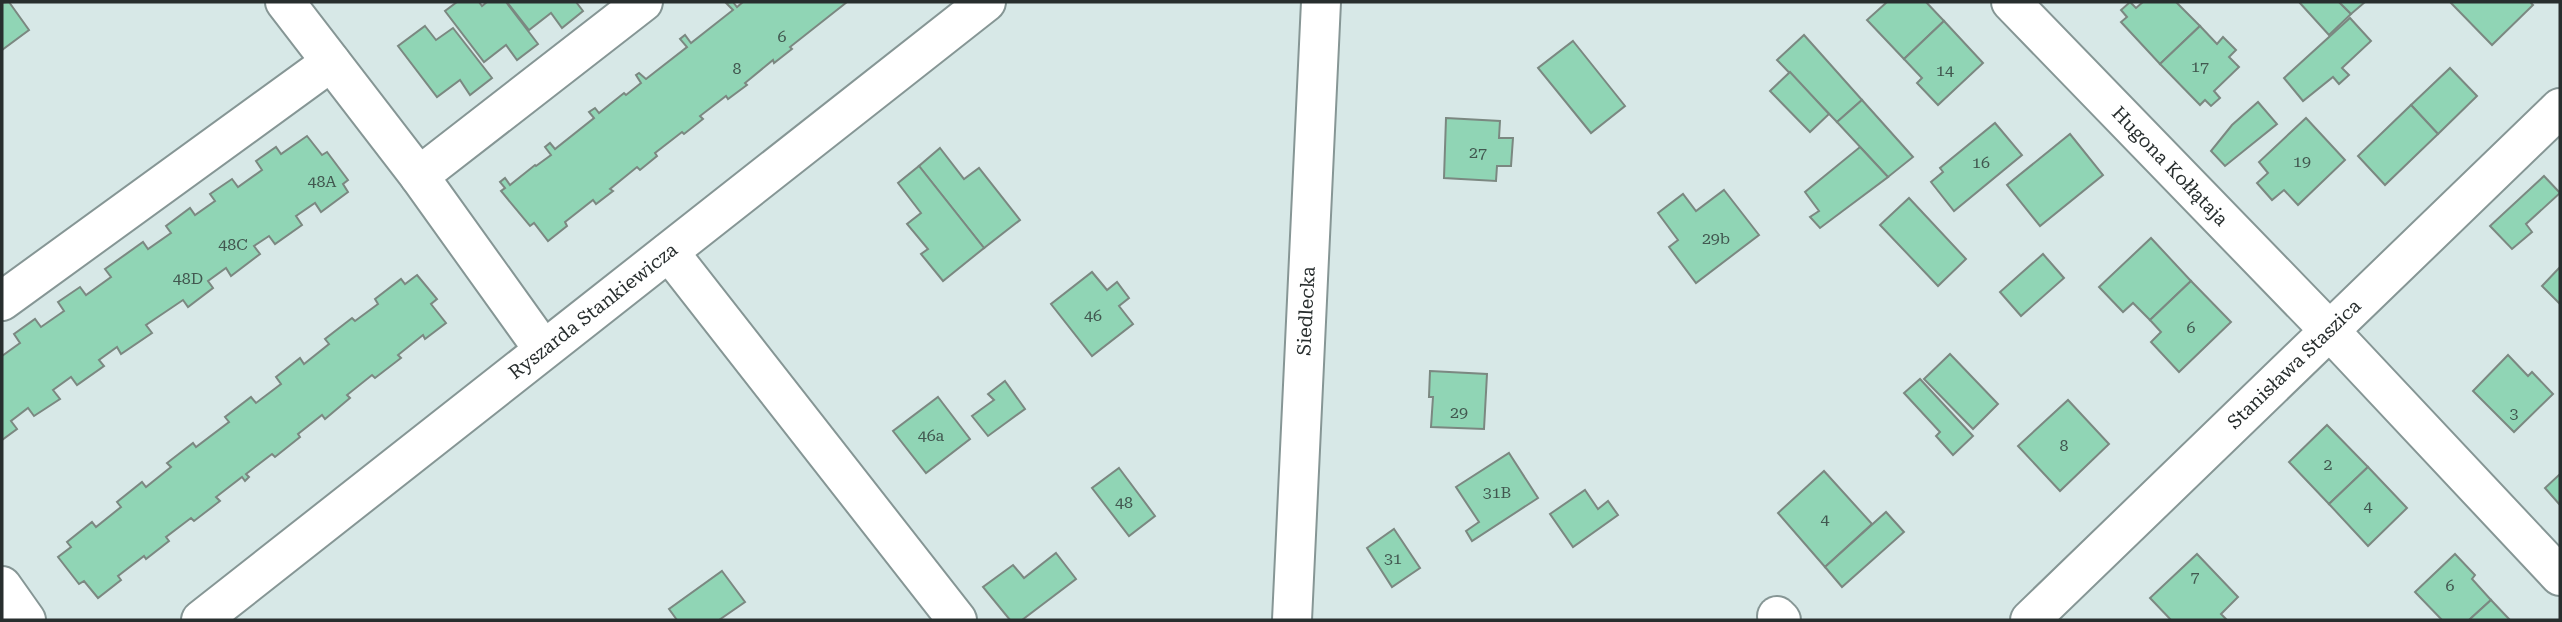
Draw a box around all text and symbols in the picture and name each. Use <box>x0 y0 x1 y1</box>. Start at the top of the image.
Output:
house number: 6 <box>778 27 787 46</box>
house number: 17 <box>2191 57 2209 76</box>
house number: 8 <box>733 59 742 78</box>
house number: 14 <box>1936 61 1954 80</box>
street label: Hugona Kołłątaja <box>2107 101 2233 231</box>
house number: 27 <box>1469 143 1487 162</box>
house number: 19 <box>2293 152 2311 171</box>
house number: 16 <box>1972 153 1990 172</box>
house number: 48A <box>307 172 337 191</box>
house number: 29b <box>1702 229 1730 248</box>
house number: 48C <box>218 235 248 254</box>
street label: Ryszarda Stankiewicza <box>504 238 683 384</box>
street label: Siedlecka <box>1292 265 1320 356</box>
house number: 48D <box>173 269 203 288</box>
street label: Stanisława Staszica <box>2222 294 2366 434</box>
house number: 46 <box>1084 306 1102 325</box>
house number: 6 <box>2187 318 2196 337</box>
house number: 29 <box>1450 403 1468 422</box>
house number: 3 <box>2510 404 2519 423</box>
house number: 46a <box>918 426 945 445</box>
house number: 8 <box>2060 436 2069 455</box>
house number: 2 <box>2324 455 2333 474</box>
house number: 31B <box>1483 483 1511 502</box>
house number: 48 <box>1115 493 1133 512</box>
house number: 4 <box>2364 497 2373 516</box>
house number: 4 <box>1821 510 1830 529</box>
house number: 31 <box>1384 549 1402 568</box>
house number: 7 <box>2191 567 2200 586</box>
house number: 6 <box>2446 576 2455 595</box>

